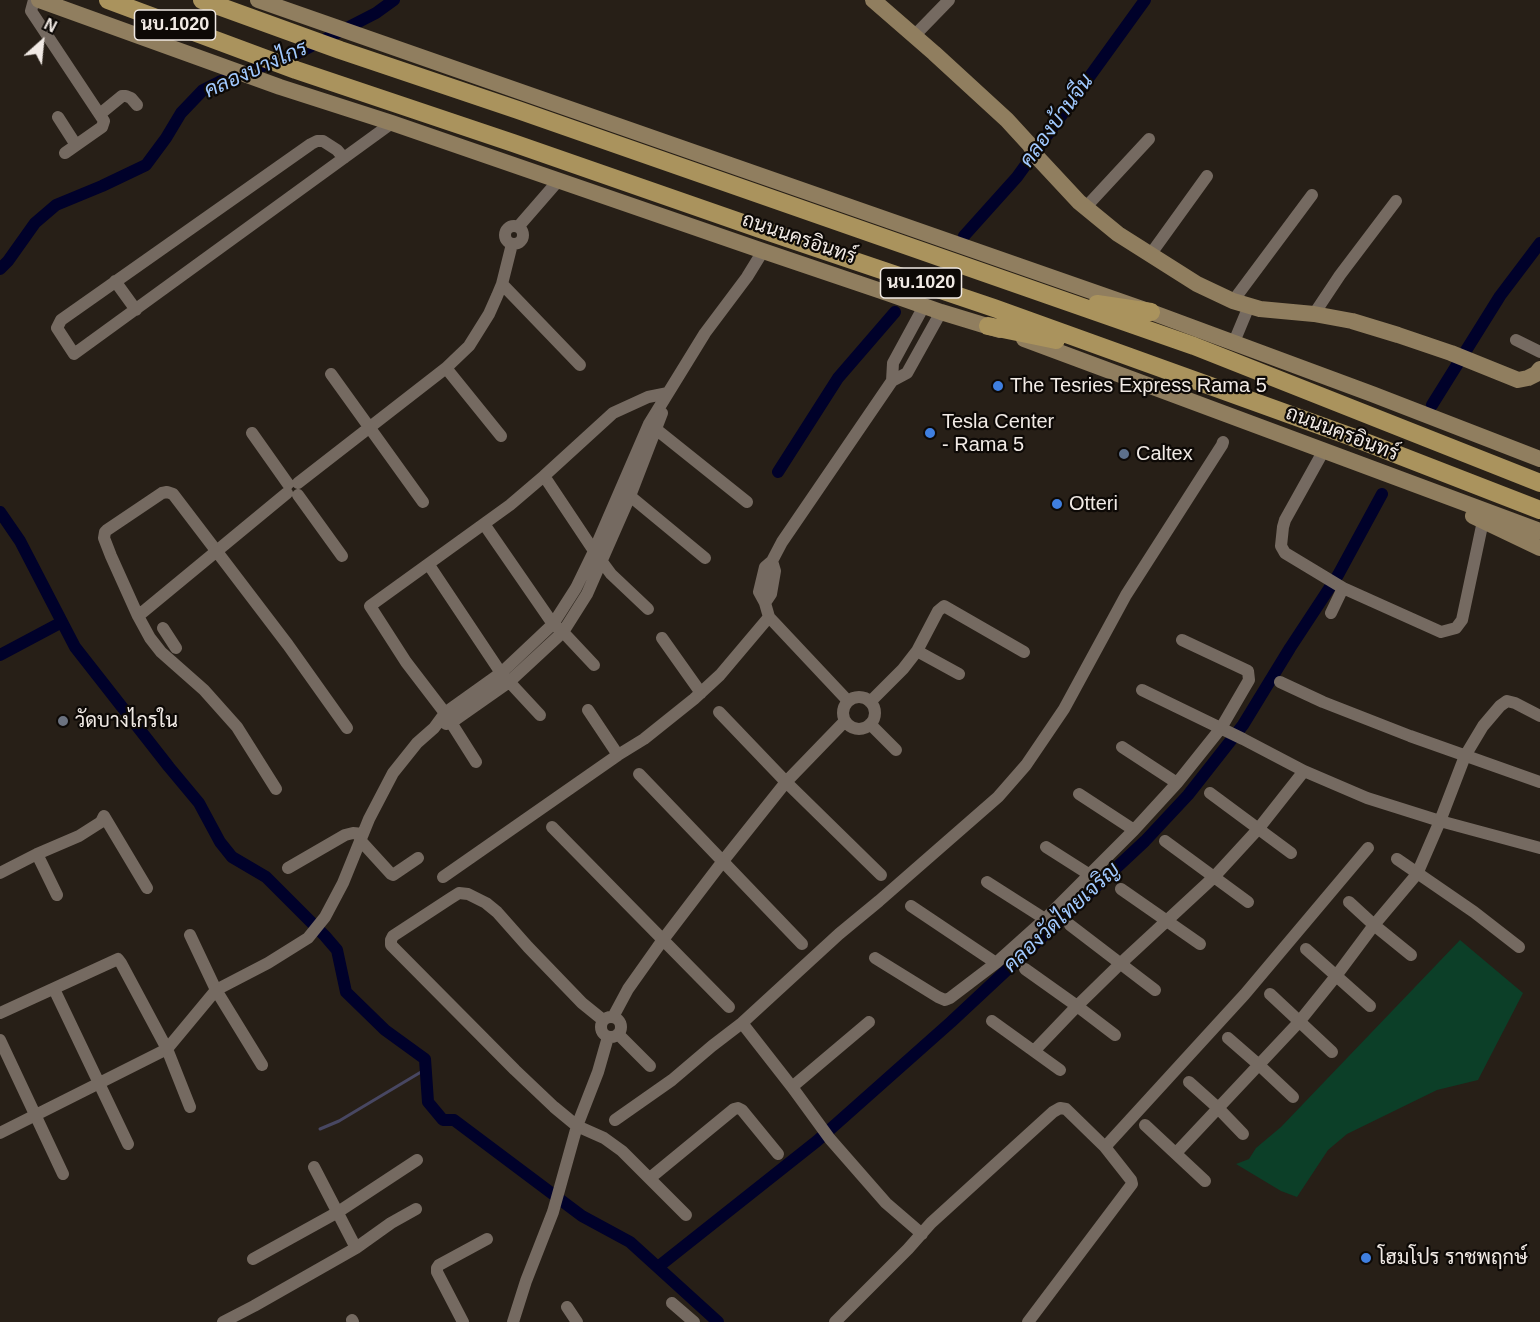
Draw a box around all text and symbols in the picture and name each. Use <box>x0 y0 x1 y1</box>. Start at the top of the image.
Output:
road number: นบ.1020 <box>134 10 216 40</box>
north arrow <box>12 12 72 72</box>
text: N <box>41 15 59 36</box>
water label: คลองบางไกร <box>200 36 312 104</box>
water label: คลองบ้านจีน <box>1015 70 1099 172</box>
street label: ถนนนครอินทร์ <box>739 208 859 270</box>
road number: นบ.1020 <box>880 268 962 298</box>
place label: The Tesries Express Rama 5 <box>1010 374 1267 398</box>
marker: The Tesries Express Rama 5 <box>991 379 1005 393</box>
street label: ถนนนครอินทร์ <box>1282 401 1402 467</box>
place label: Tesla Center - Rama 5 <box>942 410 1054 457</box>
marker: Tesla Center - Rama 5 <box>923 426 937 440</box>
place label: Caltex <box>1136 442 1193 466</box>
marker: Caltex <box>1117 447 1131 461</box>
place label: Otteri <box>1069 492 1118 516</box>
marker: Otteri <box>1050 497 1064 511</box>
place label: วัดบางไกรใน <box>75 709 178 733</box>
marker: วัดบางไกรใน <box>56 714 70 728</box>
water label: คลองวัดไทยเจริญ <box>999 858 1125 978</box>
place label: โฮมโปร ราชพฤกษ์ <box>1378 1246 1528 1270</box>
marker: โฮมโปร ราชพฤกษ์ <box>1359 1251 1373 1265</box>

